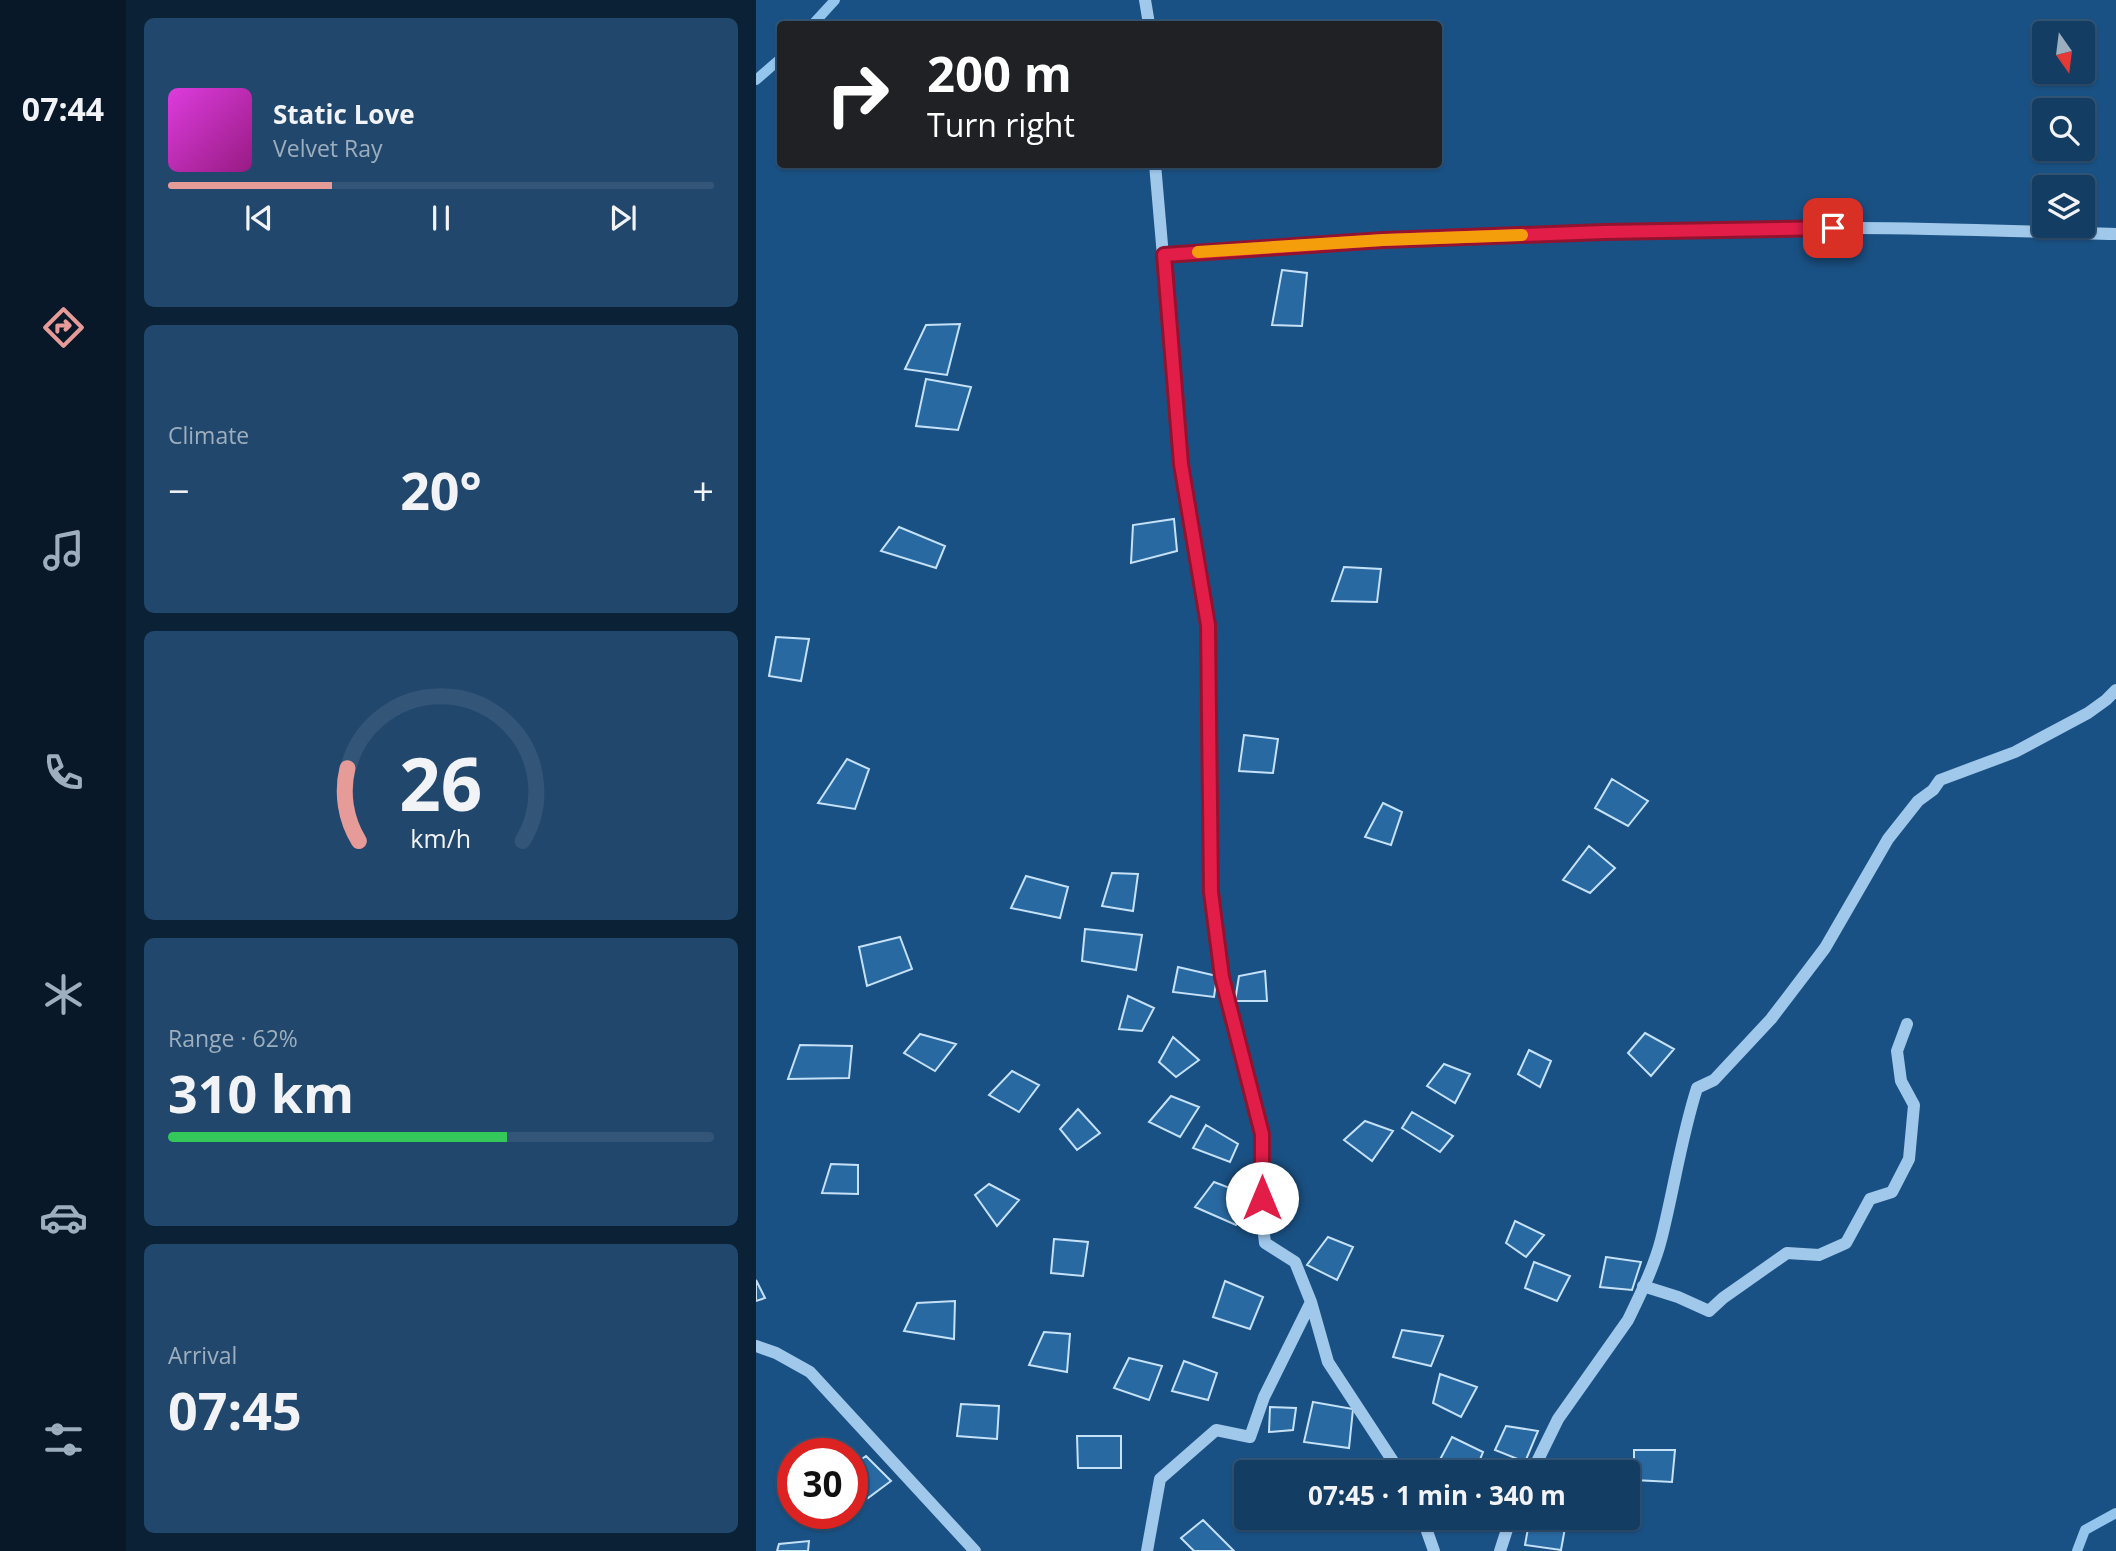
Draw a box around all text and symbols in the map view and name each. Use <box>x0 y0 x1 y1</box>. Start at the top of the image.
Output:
north arrow <box>2032 21 2095 84</box>
map controls <box>2032 21 2095 238</box>
text: 200 m <box>927 40 1072 106</box>
icon: right <box>812 49 903 140</box>
text: 07:44 <box>22 87 104 130</box>
text: Static Love <box>273 96 415 132</box>
button: search <box>2032 98 2095 161</box>
text: Turn right <box>927 103 1075 146</box>
text: Velvet Ray <box>273 132 383 164</box>
button: layers <box>2032 175 2095 238</box>
pin <box>1803 198 1863 258</box>
icon: previous <box>240 199 278 237</box>
icon: pause <box>422 199 460 237</box>
icon: next <box>604 199 642 237</box>
icon: arrive <box>1814 209 1852 247</box>
icon: directions <box>39 303 88 352</box>
text: Climate <box>168 419 249 451</box>
text: 20° <box>400 454 482 525</box>
text: − <box>168 464 190 516</box>
text: + <box>692 464 714 516</box>
icon: music <box>39 526 88 575</box>
text: 26 <box>399 734 483 833</box>
icon: phone <box>39 748 88 797</box>
text: km/h <box>411 821 471 855</box>
icon: climate <box>39 970 88 1019</box>
text: Range · 62% <box>168 1022 298 1054</box>
text: 310 km <box>168 1057 354 1128</box>
position arrow <box>1225 1161 1299 1235</box>
icon: car <box>39 1193 88 1242</box>
text: Arrival <box>168 1339 237 1371</box>
text: 07:45 <box>168 1374 302 1445</box>
icon: filters <box>39 1415 88 1464</box>
speed limit sign: 30 <box>777 1438 868 1529</box>
text: 07:45 · 1 min · 340 m <box>1308 1477 1566 1513</box>

